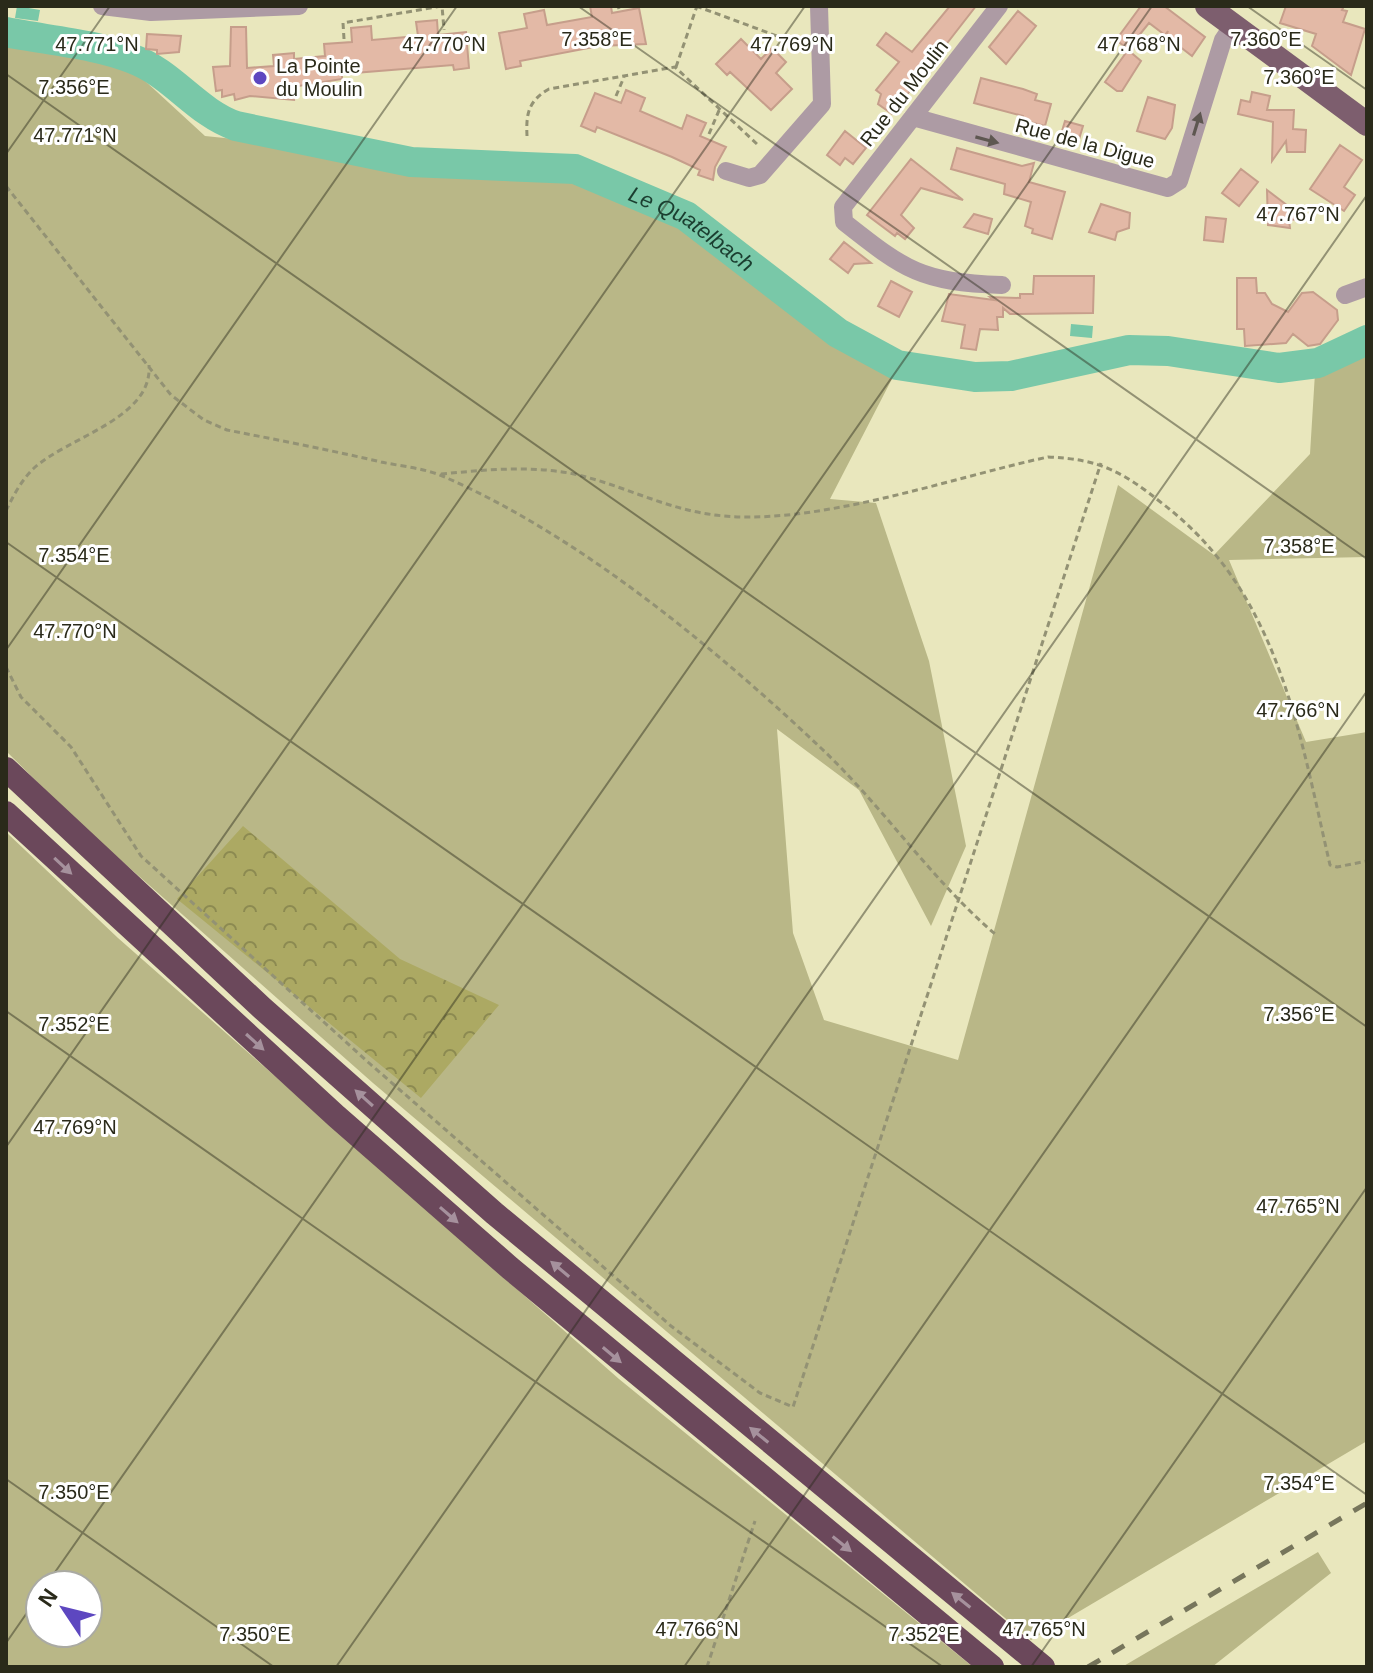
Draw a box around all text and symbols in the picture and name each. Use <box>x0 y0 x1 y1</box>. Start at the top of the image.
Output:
text: 7.358°E <box>561 28 633 50</box>
text: 7.360°E <box>1230 28 1302 50</box>
text: 47.771°N <box>55 33 139 55</box>
text: 47.770°N <box>402 33 486 55</box>
text: 47.769°N <box>750 33 834 55</box>
text: 47.768°N <box>1097 33 1181 55</box>
street label: Rue du Moulin <box>856 35 952 151</box>
place label: La Pointe du Moulin <box>276 55 363 100</box>
text: 7.360°E <box>1263 66 1335 88</box>
marker: La Pointe du Moulin <box>251 69 269 87</box>
text: 7.356°E <box>38 76 110 98</box>
one-way arrow <box>1191 111 1204 135</box>
street label: Rue de la Digue <box>1013 114 1157 172</box>
text: 47.771°N <box>33 124 117 146</box>
one-way arrow <box>976 134 1000 147</box>
water label: Le Quatelbach <box>625 181 759 276</box>
text: 47.767°N <box>1256 203 1340 225</box>
text: 7.358°E <box>1263 535 1335 557</box>
text: 7.354°E <box>38 544 110 566</box>
text: 47.770°N <box>33 620 117 642</box>
text: 47.766°N <box>1256 699 1340 721</box>
one-way arrow <box>53 857 72 875</box>
text: 7.356°E <box>1263 1003 1335 1025</box>
text: 7.352°E <box>38 1013 110 1035</box>
one-way arrow <box>244 1033 264 1050</box>
one-way arrow <box>354 1090 373 1108</box>
text: 47.769°N <box>33 1116 117 1138</box>
text: 47.765°N <box>1256 1195 1340 1217</box>
one-way arrow <box>438 1206 458 1223</box>
one-way arrow <box>550 1261 570 1278</box>
one-way arrow <box>602 1346 622 1363</box>
one-way arrow <box>750 1427 770 1444</box>
text: 7.354°E <box>1263 1472 1335 1494</box>
text: 7.350°E <box>38 1481 110 1503</box>
one-way arrow <box>832 1536 852 1552</box>
north arrow <box>24 1569 104 1649</box>
text: N <box>33 1584 63 1611</box>
one-way arrow <box>951 1592 971 1609</box>
text: 47.766°N <box>655 1618 739 1640</box>
text: 47.765°N <box>1002 1618 1086 1640</box>
text: 7.350°E <box>219 1623 291 1645</box>
text: 7.352°E <box>888 1623 960 1645</box>

